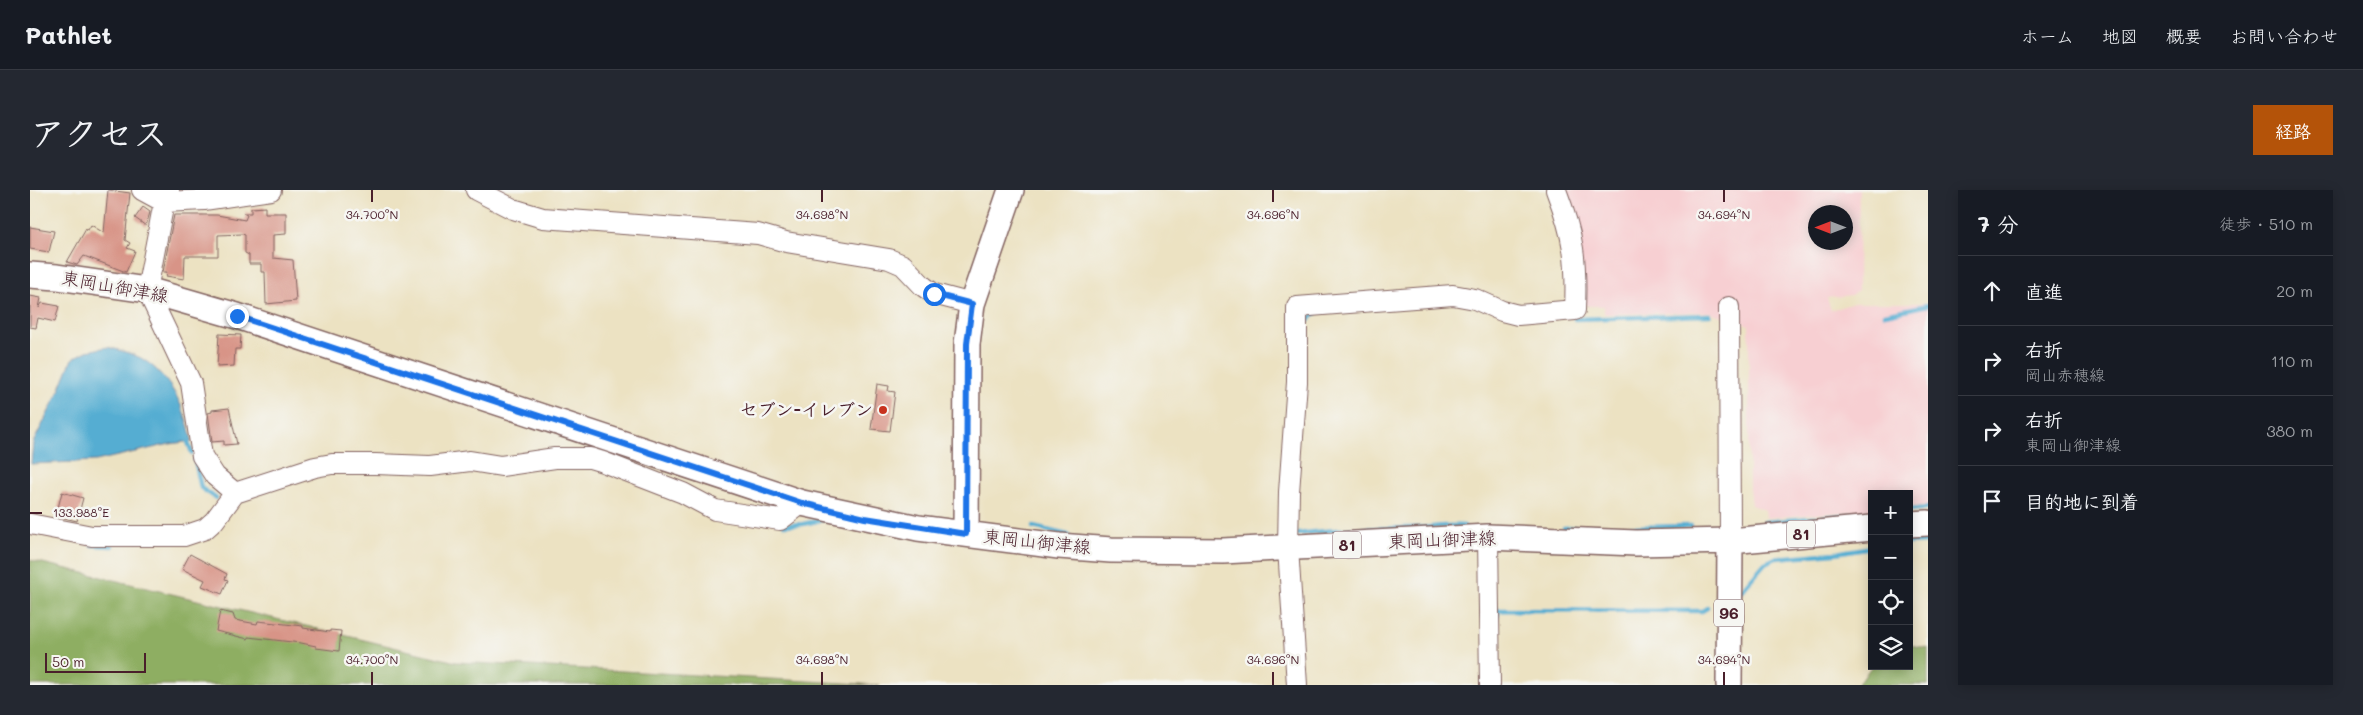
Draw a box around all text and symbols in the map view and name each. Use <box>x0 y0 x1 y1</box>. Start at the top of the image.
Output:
text: Pathlet <box>25 19 112 50</box>
text: ホーム <box>2021 24 2074 48</box>
text: 地図 <box>2102 24 2138 48</box>
text: 概要 <box>2166 24 2202 48</box>
text: お問い合わせ <box>2230 24 2338 48</box>
button: 経路 <box>2253 105 2333 155</box>
text: アクセス <box>30 109 168 155</box>
north arrow <box>1808 205 1853 250</box>
text: 34.700°N <box>346 206 398 222</box>
text: 34.698°N <box>796 206 848 222</box>
text: 34.696°N <box>1247 206 1299 222</box>
text: 34.694°N <box>1698 206 1750 222</box>
text: 7 分 <box>1978 210 2018 237</box>
text: 徒歩 · 510 m <box>2220 213 2313 234</box>
street label: 東岡山御津線 <box>60 265 170 307</box>
icon: ahead <box>1978 277 2006 305</box>
text: 直進 <box>2025 279 2063 304</box>
text: 20 m <box>2276 280 2313 301</box>
route start <box>923 283 946 306</box>
route end <box>226 305 249 328</box>
text: 右折 <box>2025 337 2063 362</box>
icon: right <box>1978 347 2006 375</box>
text: 110 m <box>2271 350 2313 371</box>
text: 岡山赤穂線 <box>2025 364 2105 385</box>
place label: セブン-イレブン <box>739 397 873 421</box>
marker: セブン-イレブン <box>877 404 889 416</box>
text: 右折 <box>2025 407 2063 432</box>
icon: right <box>1978 417 2006 445</box>
text: 380 m <box>2266 420 2313 441</box>
text: 東岡山御津線 <box>2025 434 2121 455</box>
icon: arrive <box>1978 487 2006 515</box>
text: 目的地に到着 <box>2025 489 2139 514</box>
map controls <box>1868 490 1913 670</box>
button: + <box>1868 490 1913 535</box>
text: 133.988°E <box>53 504 109 520</box>
road number: 81 <box>1787 520 1815 548</box>
street label: 東岡山御津線 <box>982 523 1092 559</box>
street label: 東岡山御津線 <box>1388 525 1496 553</box>
road number: 81 <box>1333 532 1361 558</box>
button: − <box>1868 535 1913 580</box>
button: locate <box>1868 580 1913 625</box>
road number: 96 <box>1714 599 1744 626</box>
button: layers <box>1868 625 1913 670</box>
scale bar <box>45 650 146 673</box>
text: 34.700°N <box>346 651 398 667</box>
text: 34.698°N <box>796 651 848 667</box>
text: 34.696°N <box>1247 651 1299 667</box>
text: 34.694°N <box>1698 651 1750 667</box>
text: 50 m <box>52 652 84 671</box>

